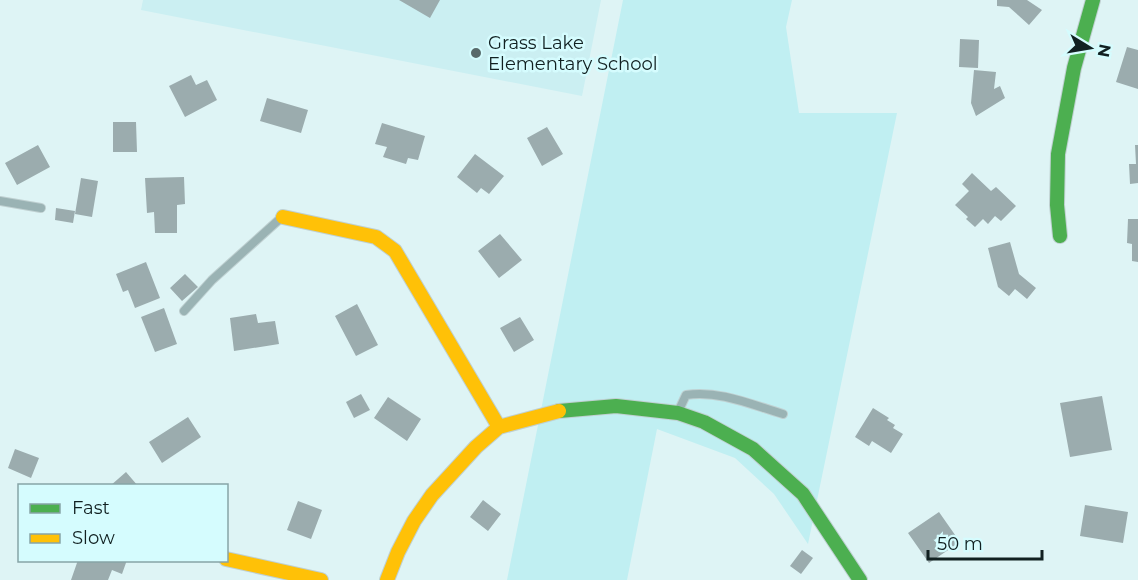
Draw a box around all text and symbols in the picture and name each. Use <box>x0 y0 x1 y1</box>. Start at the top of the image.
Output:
north arrow <box>1060 18 1120 78</box>
place label: Grass Lake Elementary School <box>488 32 658 75</box>
text: N <box>1094 43 1115 59</box>
marker: Grass Lake Elementary School <box>469 46 483 60</box>
legend <box>18 484 228 562</box>
text: Fast <box>72 497 110 519</box>
scale bar <box>928 523 1042 561</box>
text: Slow <box>72 527 115 549</box>
text: 50 m <box>937 533 983 555</box>

